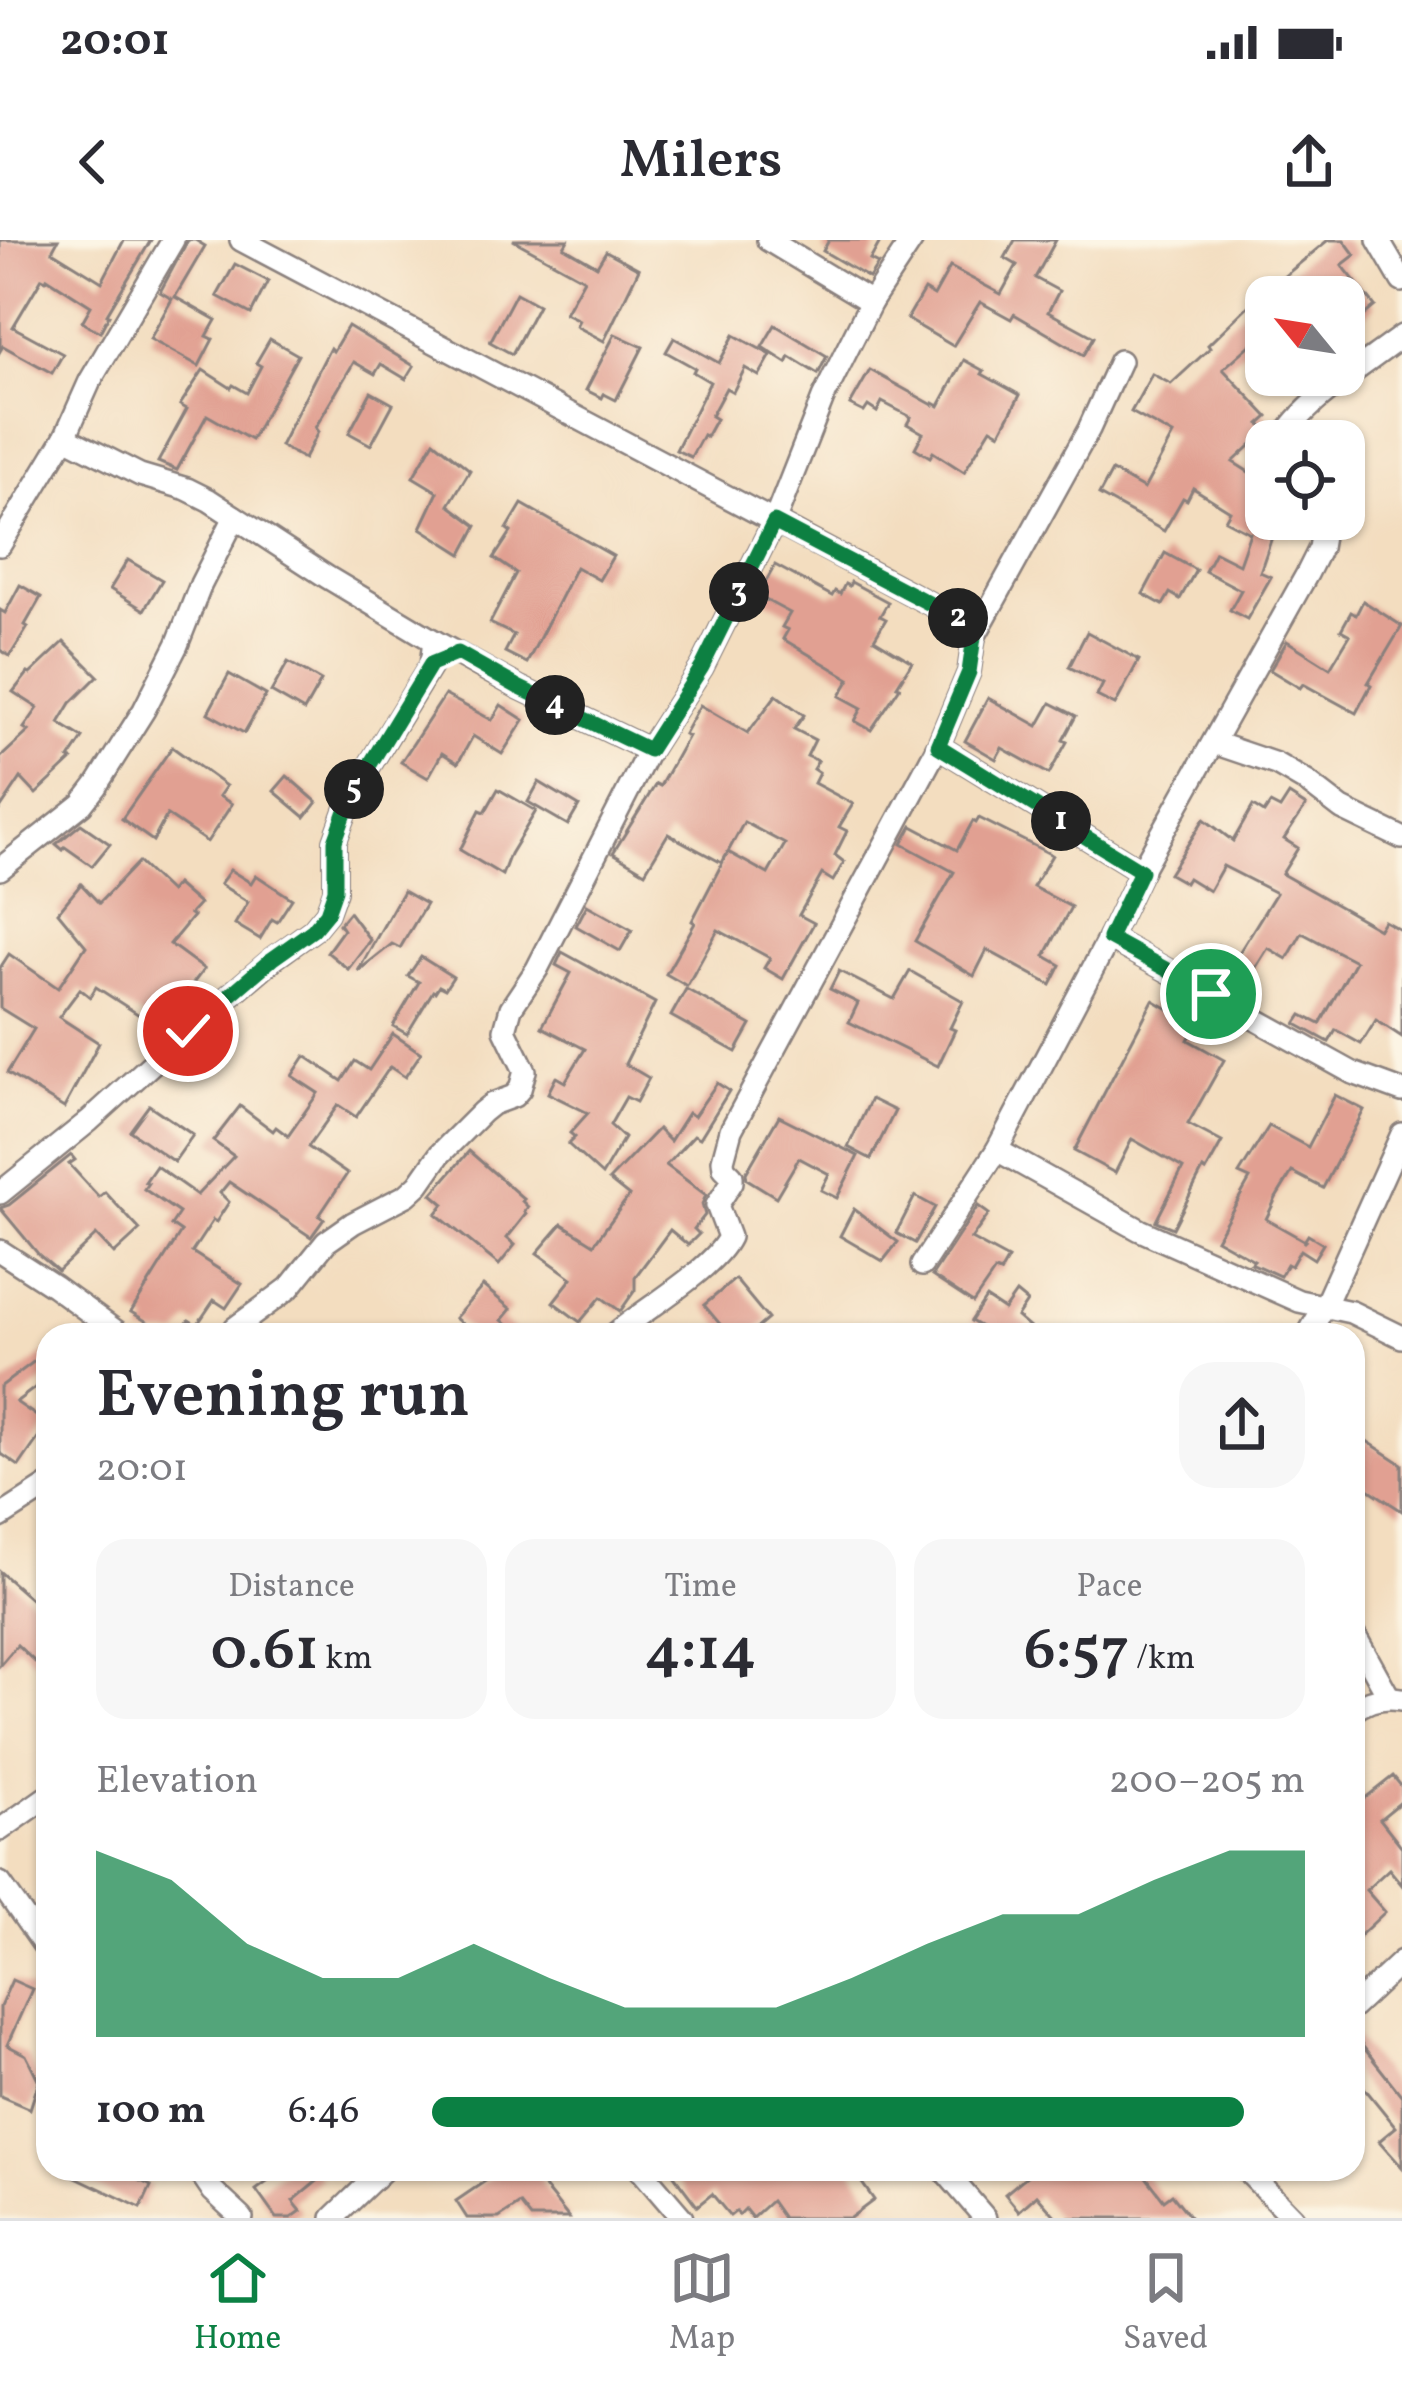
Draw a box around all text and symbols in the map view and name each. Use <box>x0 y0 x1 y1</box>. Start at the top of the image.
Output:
text: 20:01 <box>60 11 170 74</box>
text: Milers <box>620 125 782 200</box>
icon: back <box>60 129 126 195</box>
icon: share <box>1276 129 1342 195</box>
north arrow <box>1245 276 1365 396</box>
map controls <box>1245 276 1365 540</box>
button: locate <box>1245 420 1365 540</box>
pin: 3 <box>709 562 769 622</box>
text: 3 <box>731 569 747 615</box>
pin: 2 <box>928 588 988 648</box>
text: 2 <box>949 595 967 641</box>
pin: 4 <box>525 675 585 735</box>
text: 4 <box>545 682 565 728</box>
pin: 5 <box>324 759 384 819</box>
text: 5 <box>346 766 362 812</box>
pin: 1 <box>1031 791 1091 851</box>
text: 1 <box>1054 798 1068 844</box>
pin <box>1160 943 1262 1045</box>
icon: arrive <box>1178 961 1244 1027</box>
pin <box>137 980 239 1082</box>
icon: check <box>155 998 221 1064</box>
text: Evening run <box>96 1352 470 1444</box>
button: share <box>1179 1362 1305 1488</box>
text: 20:01 <box>96 1443 188 1497</box>
text: Distance <box>228 1565 355 1611</box>
text: Time <box>664 1565 737 1611</box>
text: Pace <box>1077 1565 1143 1611</box>
text: 0.61 <box>211 1611 319 1694</box>
text: 4:14 <box>644 1611 757 1694</box>
text: 6:57 <box>1024 1611 1129 1694</box>
text: km <box>319 1637 372 1683</box>
text: /km <box>1129 1637 1195 1683</box>
text: Elevation <box>96 1755 258 1809</box>
text: 200–205 m <box>1109 1755 1305 1809</box>
text: 100 m <box>96 2085 206 2139</box>
text: 6:46 <box>288 2085 360 2139</box>
tab: Home <box>194 2245 281 2363</box>
tab: Map <box>669 2245 735 2363</box>
tab: Saved <box>1123 2245 1208 2363</box>

